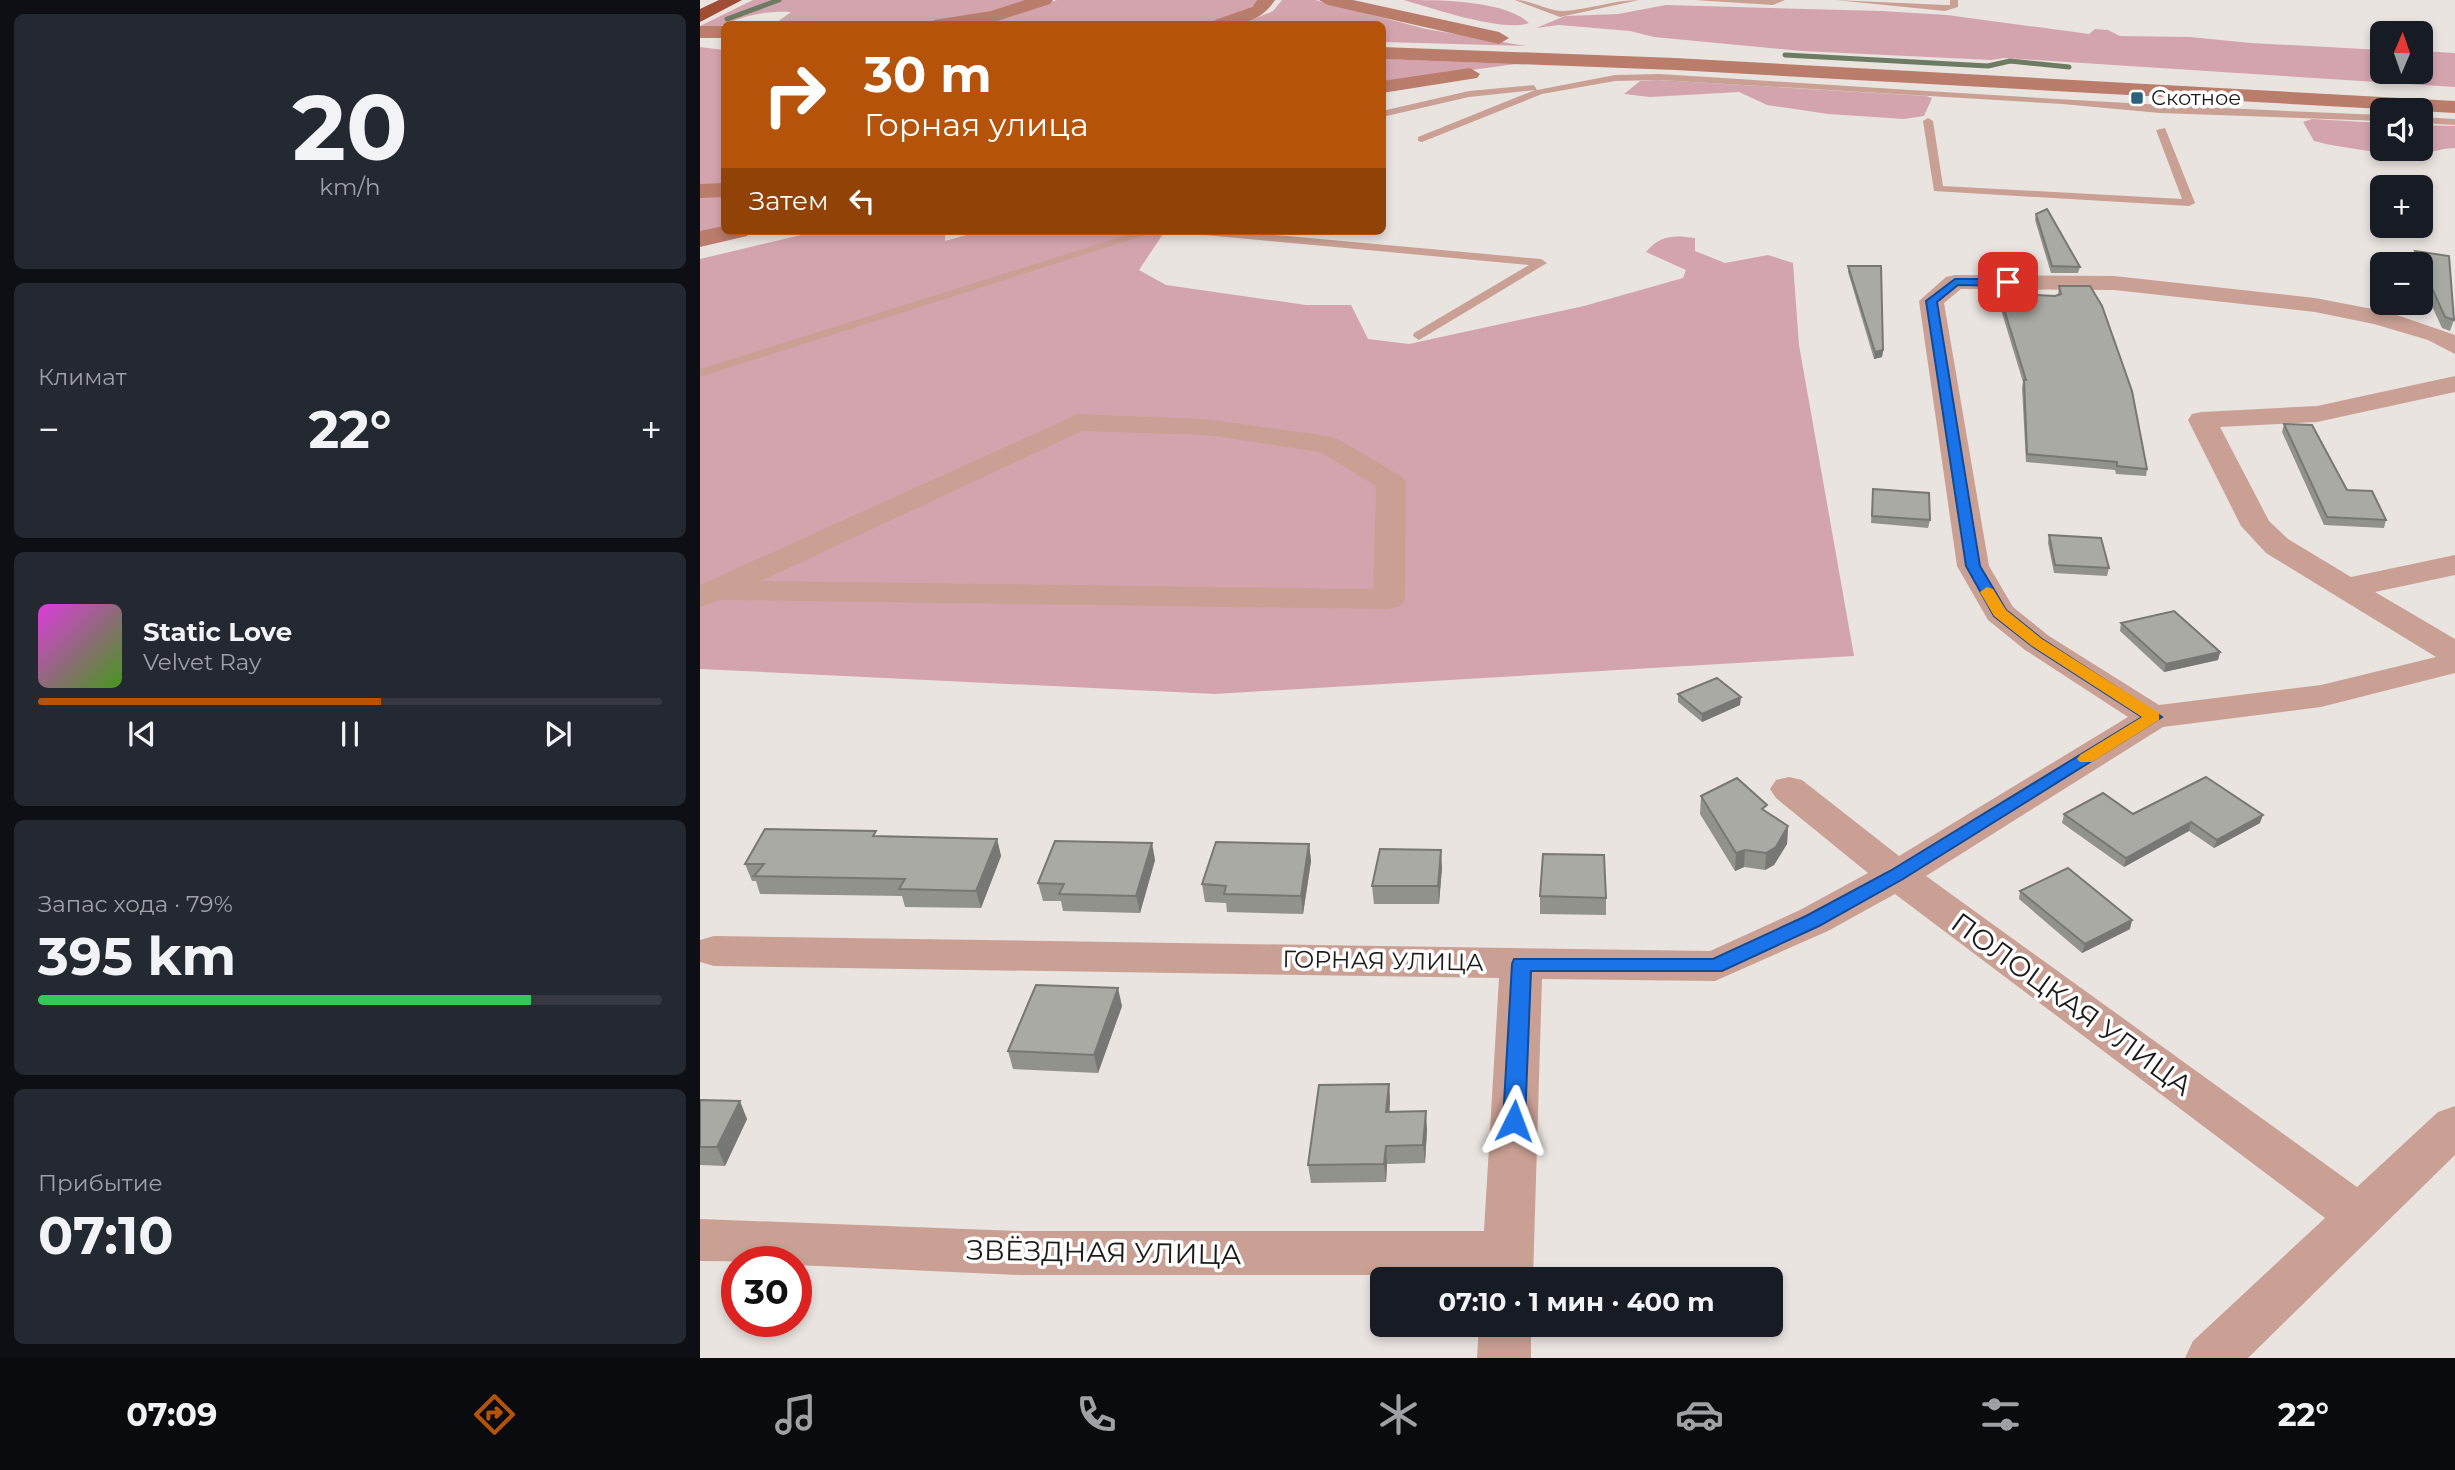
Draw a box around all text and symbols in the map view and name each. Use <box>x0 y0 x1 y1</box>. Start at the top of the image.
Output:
north arrow <box>2370 21 2432 84</box>
map controls <box>2370 21 2433 315</box>
text: 30 m <box>864 45 992 104</box>
icon: right <box>749 49 840 140</box>
text: 20 <box>292 72 408 183</box>
place label: Скотное <box>2151 85 2241 110</box>
marker: Скотное <box>2129 90 2145 106</box>
button: sound <box>2370 98 2433 161</box>
text: Горная улица <box>864 105 1089 144</box>
text: km/h <box>319 173 381 201</box>
button: + <box>2370 175 2433 238</box>
icon: left <box>843 182 881 220</box>
text: Затем <box>749 185 829 217</box>
pin <box>1978 252 2038 312</box>
button: − <box>2370 252 2433 315</box>
icon: arrive <box>1989 263 2027 301</box>
text: Климат <box>38 363 127 391</box>
text: 22° <box>308 398 392 461</box>
text: − <box>38 406 60 453</box>
text: + <box>640 406 662 453</box>
text: Static Love <box>143 616 292 648</box>
text: Velvet Ray <box>143 648 261 676</box>
icon: previous <box>123 715 161 753</box>
icon: pause <box>331 715 369 753</box>
icon: next <box>539 715 577 753</box>
text: Запас хода · 79% <box>38 890 233 918</box>
street label: ПОЛОЦКАЯ УЛИЦА <box>1945 905 2199 1103</box>
text: 395 km <box>38 925 236 988</box>
street label: ГОРНАЯ УЛИЦА <box>1282 944 1484 977</box>
position arrow <box>1477 1084 1551 1158</box>
text: Прибытие <box>38 1169 163 1197</box>
text: 07:10 <box>38 1204 174 1267</box>
street label: ЗВЁЗДНАЯ УЛИЦА <box>966 1233 1242 1271</box>
speed limit sign: 30 <box>721 1246 812 1337</box>
text: 07:10 · 1 мин · 400 m <box>1438 1286 1715 1318</box>
icon: directions <box>470 1390 519 1439</box>
icon: music <box>771 1390 820 1439</box>
icon: phone <box>1072 1390 1121 1439</box>
icon: climate <box>1374 1390 1423 1439</box>
icon: car <box>1675 1390 1724 1439</box>
icon: filters <box>1976 1390 2025 1439</box>
text: 07:09 <box>126 1395 217 1434</box>
text: 22° <box>2278 1395 2329 1434</box>

